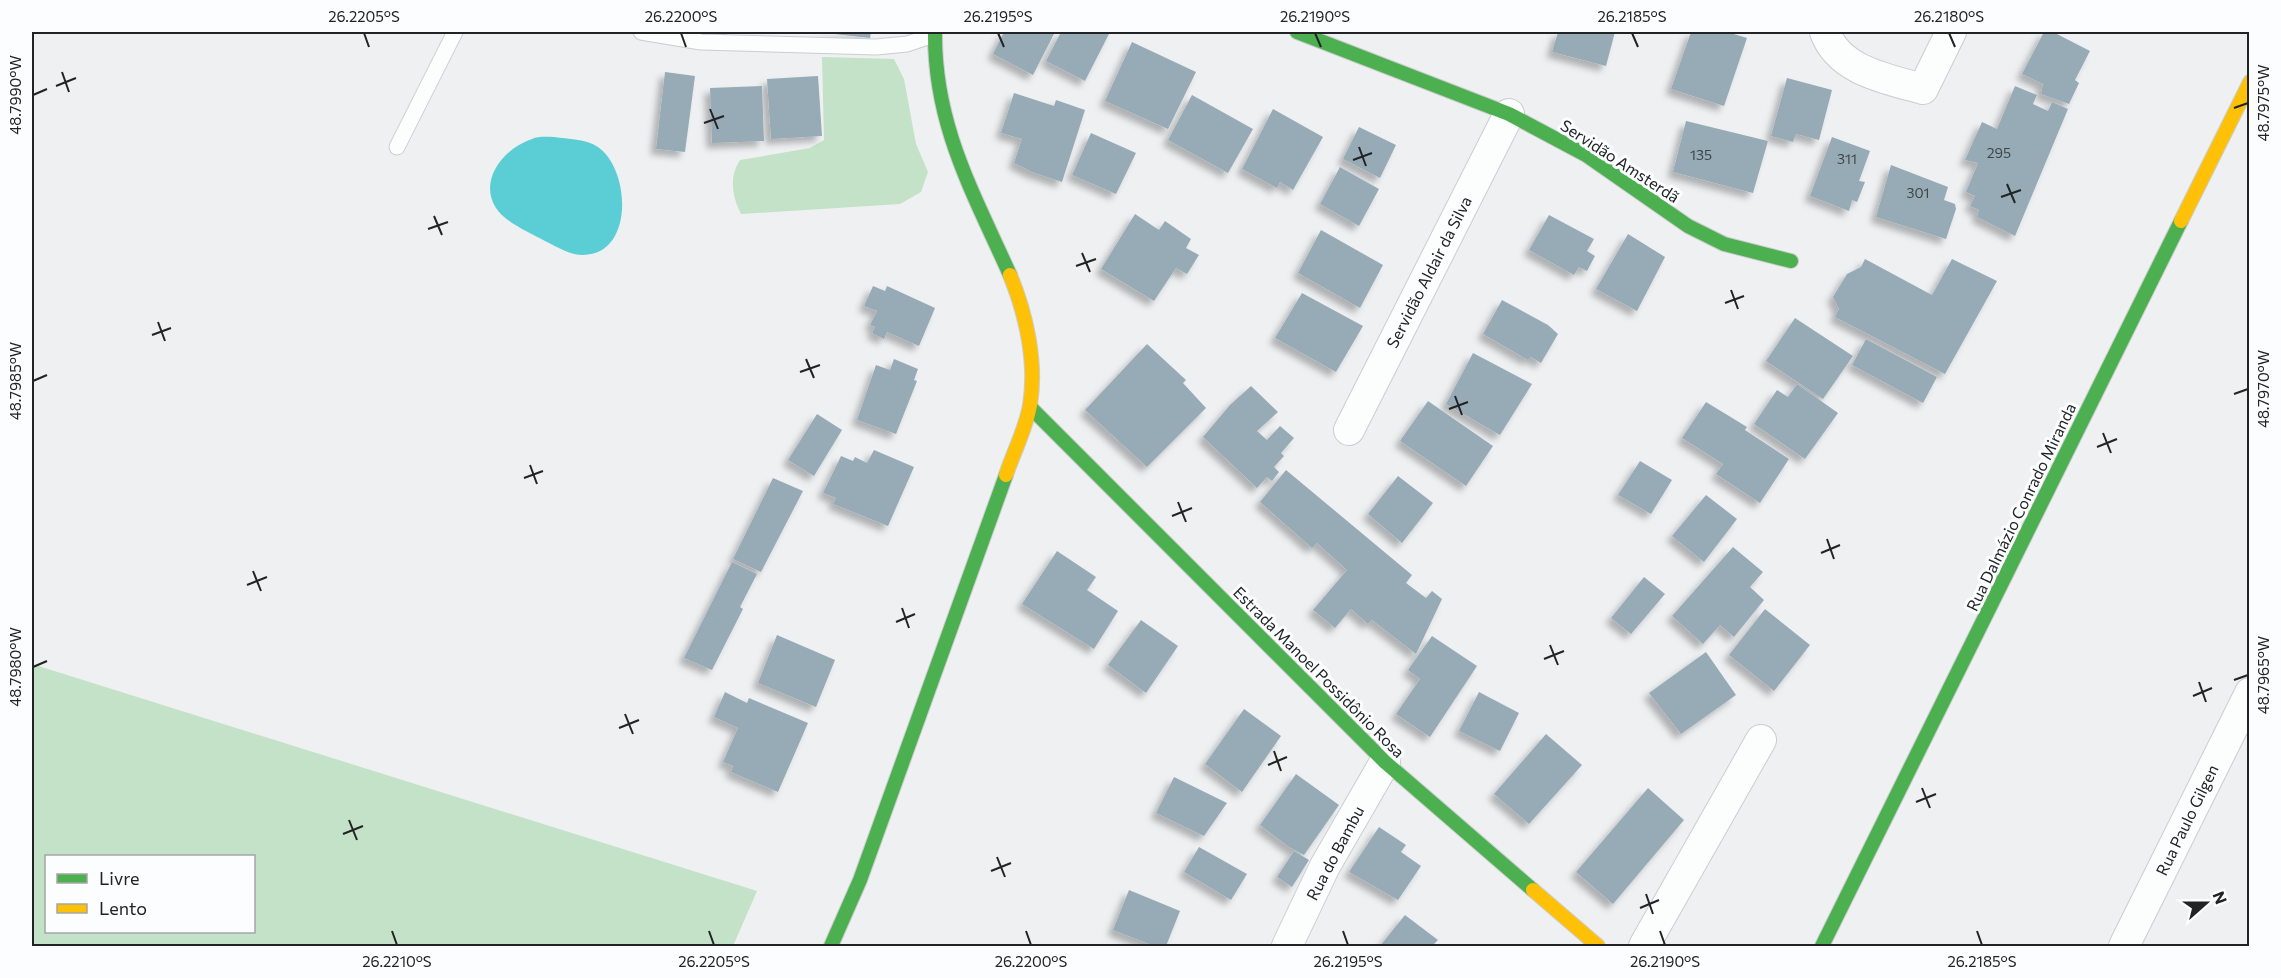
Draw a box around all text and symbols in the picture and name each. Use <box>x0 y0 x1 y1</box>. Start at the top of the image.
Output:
text: 26.2205°S <box>328 7 400 25</box>
text: 26.2200°S <box>645 7 718 25</box>
text: 26.2195°S <box>964 7 1033 25</box>
text: 26.2190°S <box>1280 7 1350 25</box>
text: 26.2185°S <box>1598 7 1667 25</box>
text: 26.2180°S <box>1914 7 1984 25</box>
text: 48.7990°W <box>6 55 24 135</box>
text: 48.7975°W <box>2254 64 2272 142</box>
street label: Servidão Amsterdã <box>1557 115 1683 206</box>
house number: 295 <box>1987 144 2011 161</box>
house number: 135 <box>1690 146 1712 163</box>
house number: 311 <box>1837 150 1857 167</box>
house number: 301 <box>1906 184 1930 201</box>
street label: Servidão Aldair da Silva <box>1382 193 1475 351</box>
text: 48.7985°W <box>6 342 24 420</box>
text: 48.7970°W <box>2254 350 2272 428</box>
street label: Rua Dalmázio Conrado Miranda <box>1962 400 2079 614</box>
street label: Estrada Manoel Possidônio Rosa <box>1230 582 1409 761</box>
text: 48.7980°W <box>6 627 24 707</box>
text: 48.7965°W <box>2254 636 2272 714</box>
street label: Rua Paulo Gilgen <box>2151 761 2222 878</box>
street label: Rua do Bambu <box>1302 802 1367 903</box>
legend <box>45 855 255 933</box>
text: Livre <box>99 867 140 889</box>
north arrow <box>2176 873 2236 933</box>
text: N <box>2209 888 2231 906</box>
text: Lento <box>99 897 147 919</box>
text: 26.2210°S <box>362 952 432 970</box>
text: 26.2205°S <box>678 952 750 970</box>
text: 26.2200°S <box>995 952 1068 970</box>
text: 26.2195°S <box>1314 952 1383 970</box>
text: 26.2190°S <box>1630 952 1700 970</box>
text: 26.2185°S <box>1948 952 2017 970</box>

